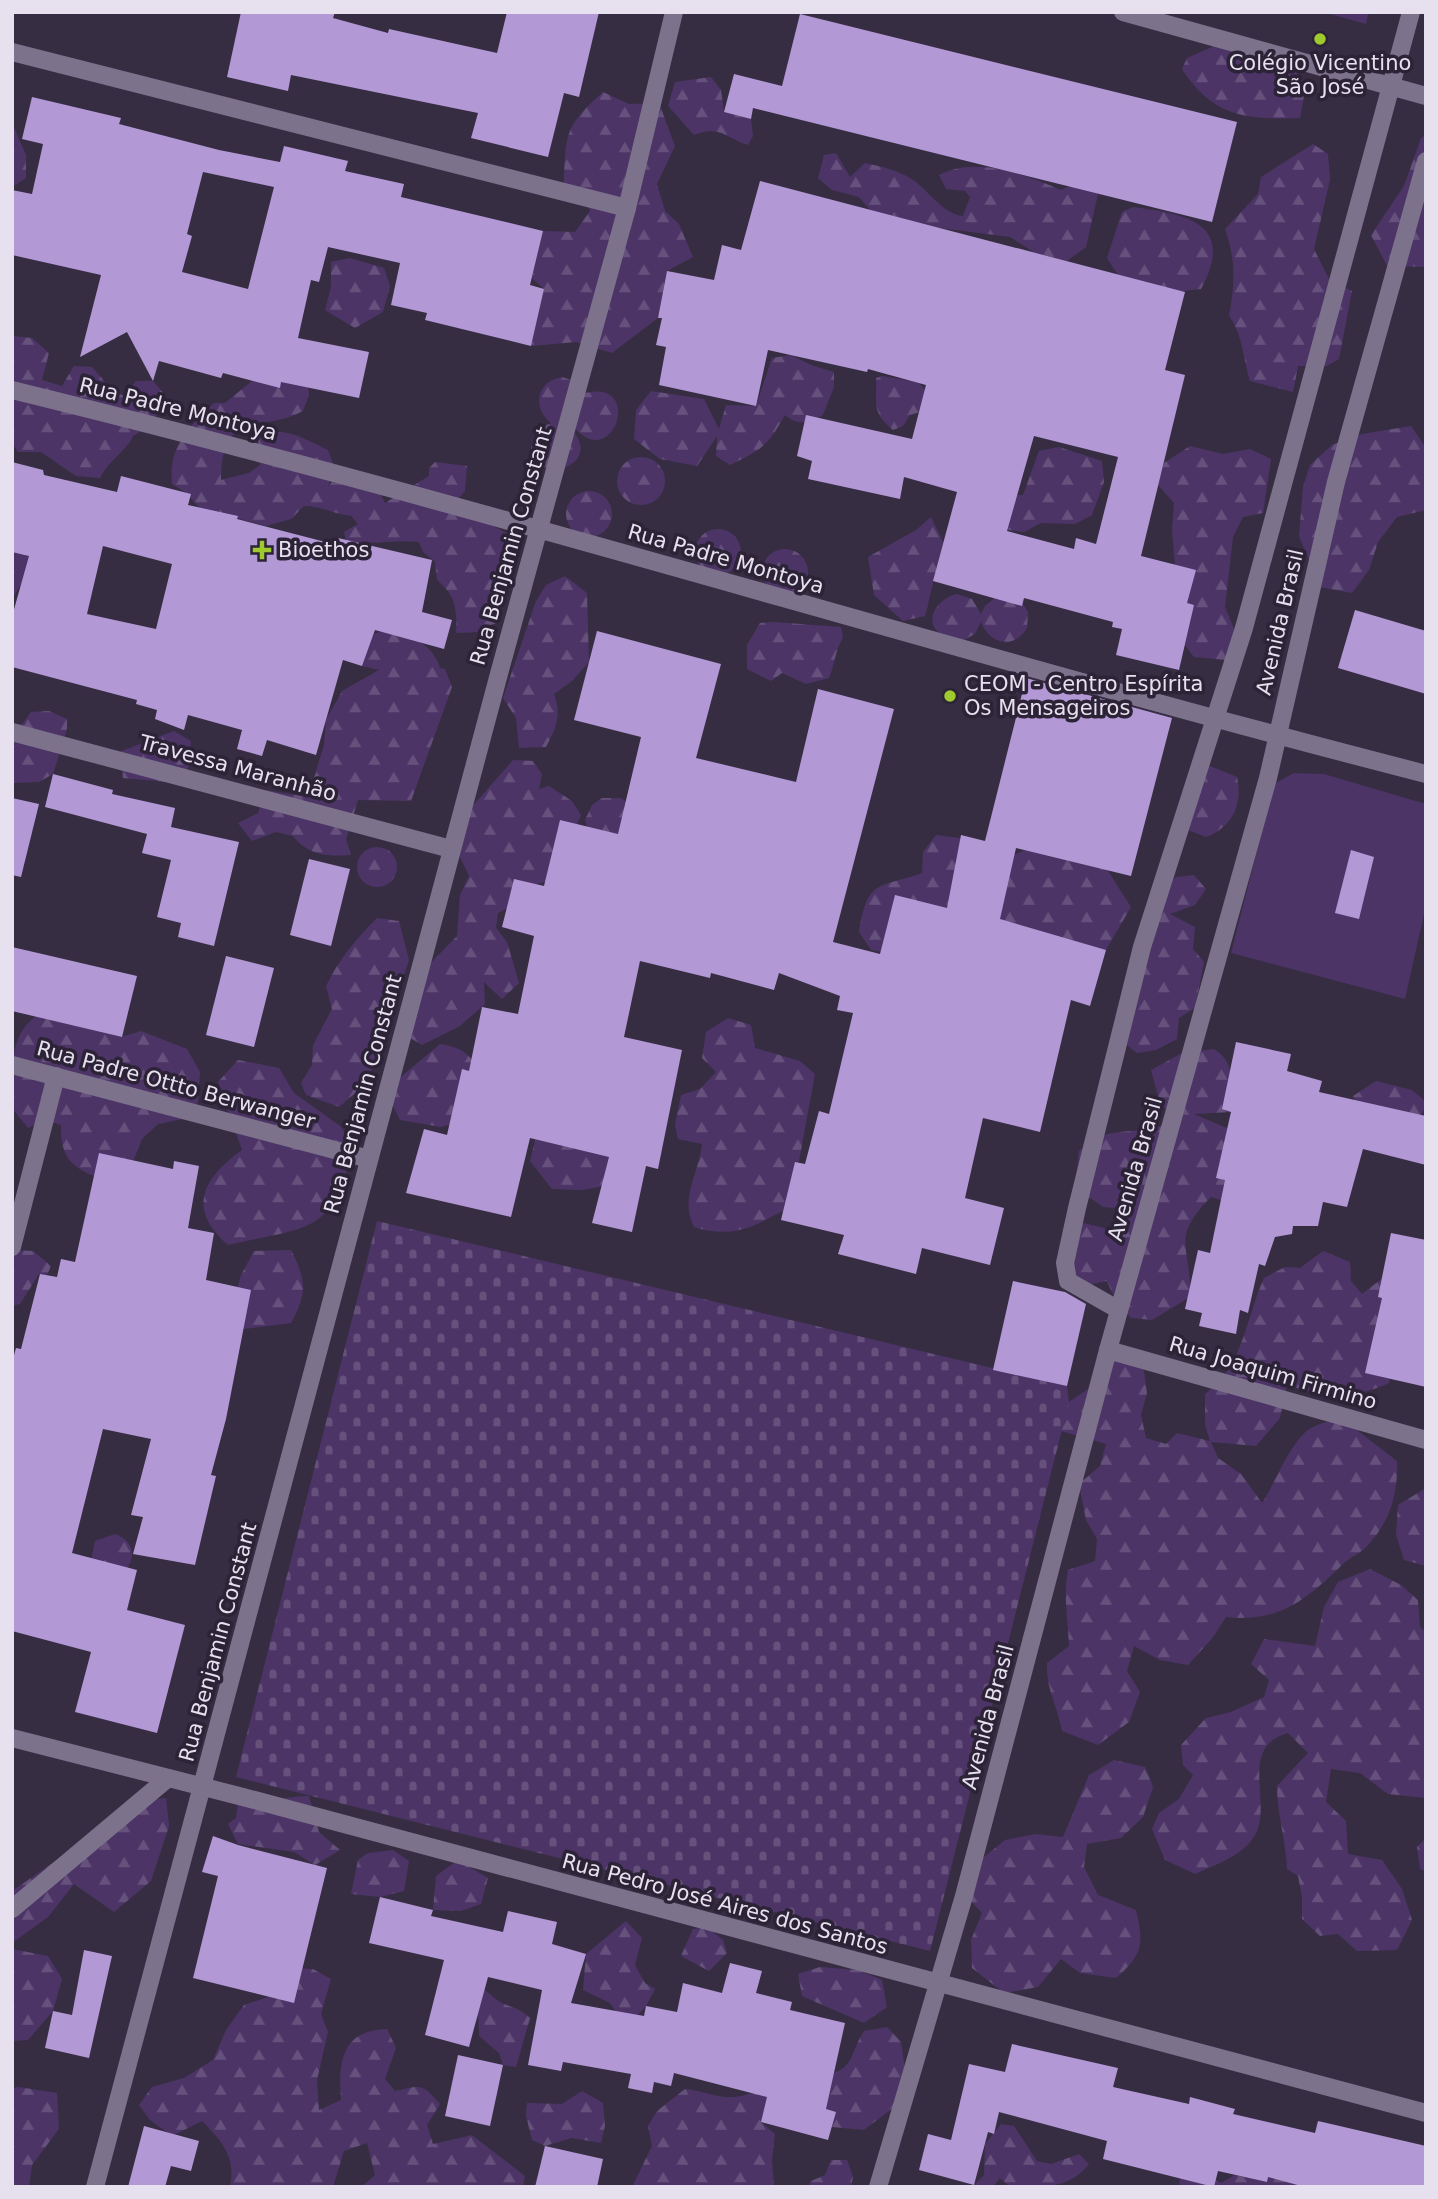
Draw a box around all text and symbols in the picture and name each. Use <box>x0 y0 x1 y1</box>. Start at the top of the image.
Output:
marker: Colégio Vicentino São José <box>1312 31 1328 47</box>
place label: Colégio Vicentino São José <box>1229 51 1411 99</box>
street label: Rua Padre Montoya <box>77 373 279 445</box>
street label: Rua Benjamin Constant <box>465 424 557 668</box>
street label: Rua Padre Montoya <box>625 520 827 598</box>
place label: Bioethos <box>278 538 369 562</box>
marker: Bioethos <box>252 540 272 560</box>
street label: Avenida Brasil <box>1252 547 1308 697</box>
place label: CEOM - Centro Espírita Os Mensageiros <box>964 672 1203 720</box>
marker: CEOM - Centro Espírita Os Mensageiros <box>942 688 958 704</box>
street label: Travessa Maranhão <box>136 730 339 806</box>
street label: Rua Benjamin Constant <box>320 972 406 1216</box>
street label: Rua Padre Ottto Berwanger <box>34 1036 318 1134</box>
street label: Avenida Brasil <box>1103 1094 1167 1244</box>
street label: Rua Joaquim Firmino <box>1166 1332 1380 1414</box>
street label: Rua Benjamin Constant <box>175 1520 261 1764</box>
street label: Avenida Brasil <box>957 1642 1019 1792</box>
street label: Rua Pedro José Aires dos Santos <box>560 1849 890 1959</box>

